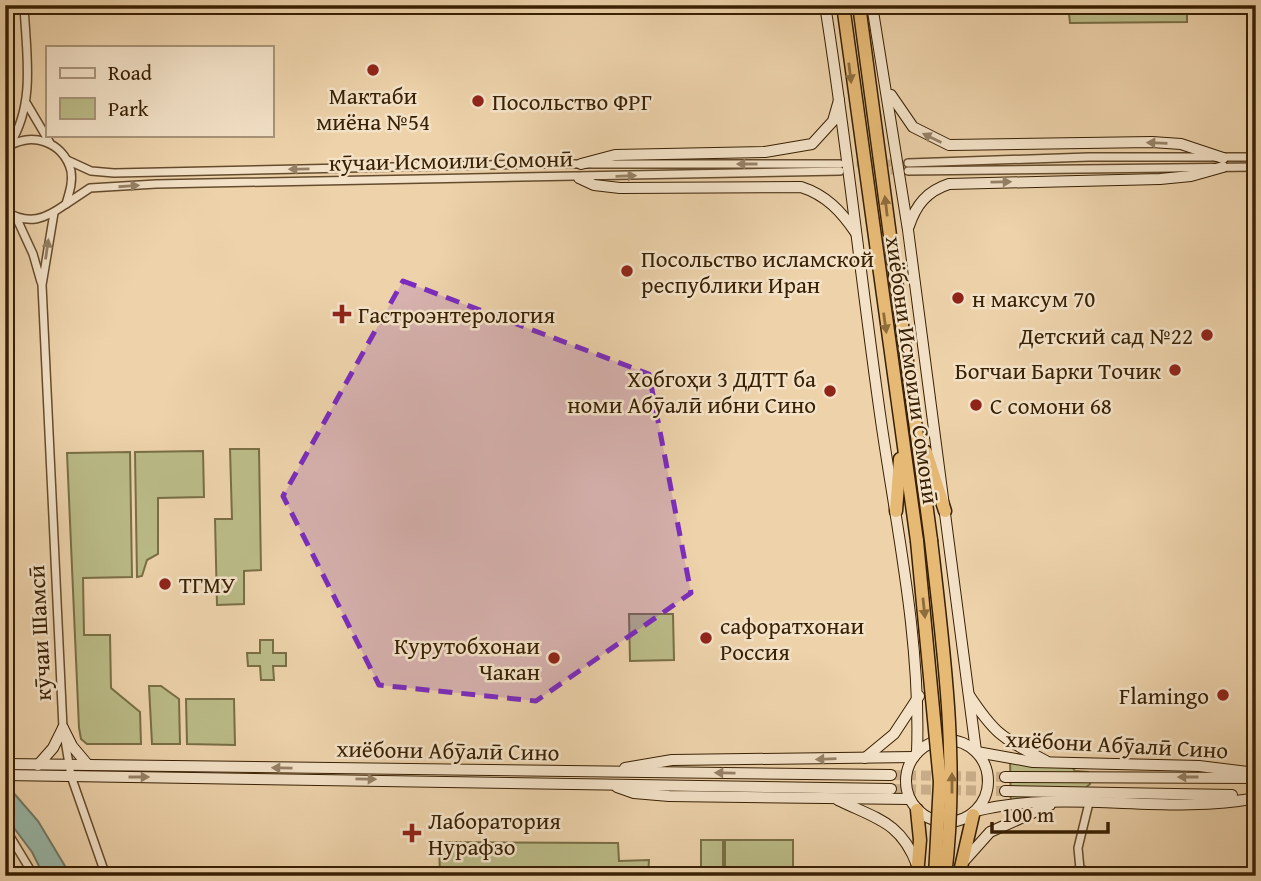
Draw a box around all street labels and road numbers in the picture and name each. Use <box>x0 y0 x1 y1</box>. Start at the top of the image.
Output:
street label: кӯчаи Исмоили Сомонӣ <box>329 141 574 179</box>
street label: хиёбони Исмоили Сомонӣ <box>878 234 948 506</box>
street label: кӯчаи Шамсӣ <box>19 564 59 702</box>
street label: хиёбони Абӯалӣ Сино <box>1005 722 1229 766</box>
street label: хиёбони Абӯалӣ Сино <box>336 732 560 768</box>

